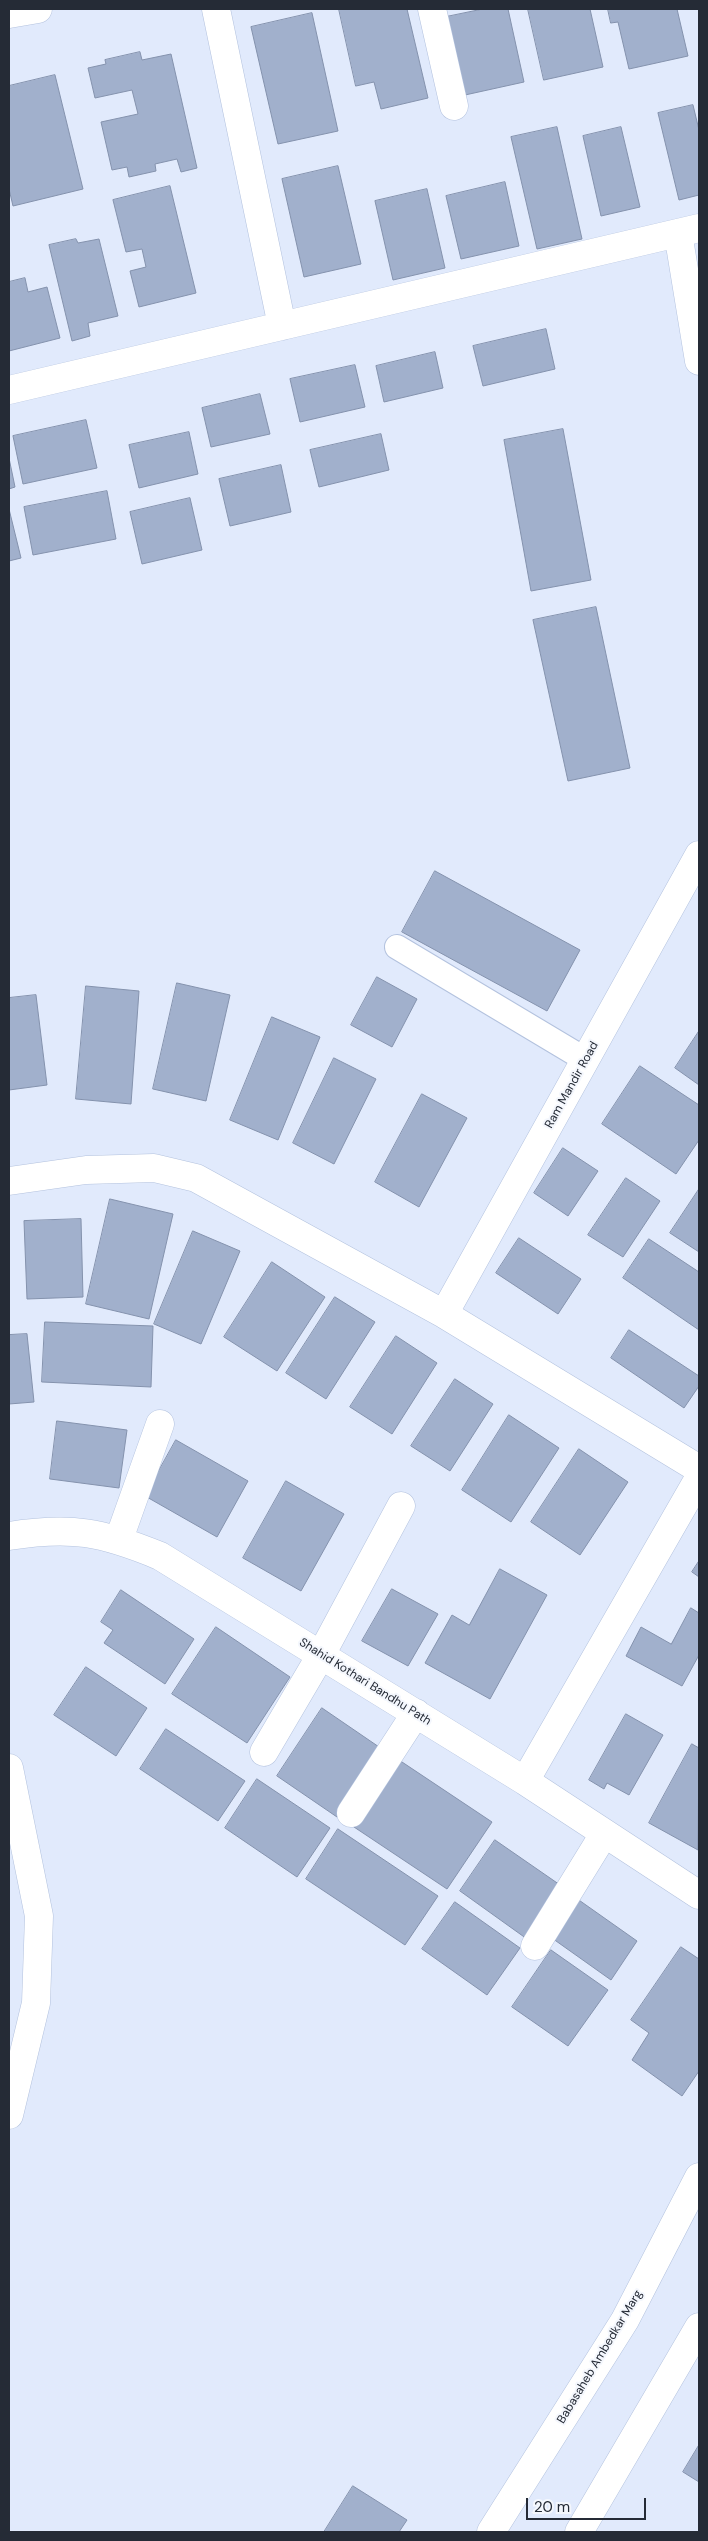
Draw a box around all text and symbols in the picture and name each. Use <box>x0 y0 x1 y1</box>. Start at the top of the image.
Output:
street label: Ram Mandir Road <box>542 1039 602 1131</box>
street label: Shahid Kothari Bandhu Path <box>296 1635 434 1729</box>
street label: Babasaheb Ambedkar Marg <box>554 2288 646 2426</box>
scale bar <box>528 2488 648 2520</box>
text: 20 m <box>534 2497 570 2517</box>

